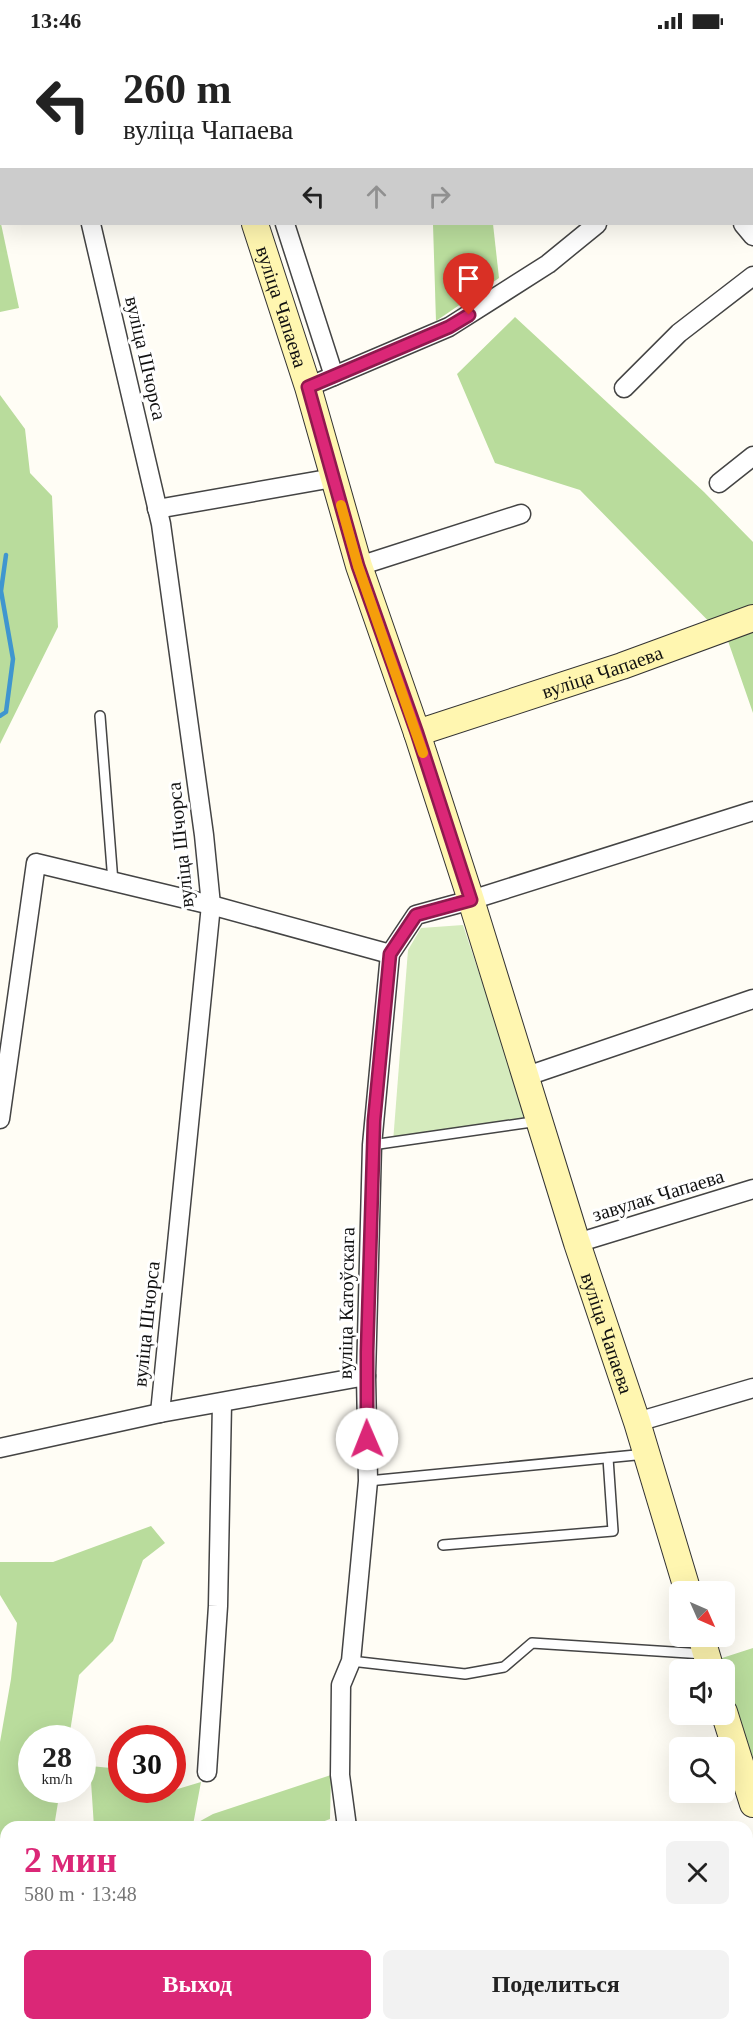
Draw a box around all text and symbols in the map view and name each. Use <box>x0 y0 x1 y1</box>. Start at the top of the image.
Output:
text: 13:46 <box>30 8 81 33</box>
icon: left <box>24 66 102 144</box>
text: 260 m <box>123 66 232 112</box>
text: вуліца Чапаева <box>123 115 293 145</box>
icon: left <box>297 180 330 213</box>
icon: ahead <box>360 180 393 213</box>
icon: right <box>423 180 456 213</box>
street label: вуліца Чапаева <box>252 243 312 370</box>
pin <box>443 253 494 315</box>
icon: arrive <box>452 262 485 295</box>
street label: вуліца Шчорса <box>120 294 171 422</box>
street label: вуліца Чапаева <box>539 641 666 702</box>
street label: вуліца Шчорса <box>162 781 199 909</box>
street label: завулак Чапаева <box>590 1165 727 1226</box>
street label: вуліца Катоўскага <box>334 1227 359 1379</box>
street label: вуліца Шчорса <box>128 1260 165 1388</box>
street label: вуліца Чапаева <box>577 1270 638 1397</box>
position arrow <box>335 1407 399 1471</box>
north arrow <box>669 1581 735 1647</box>
map controls <box>669 1581 735 1803</box>
button: sound <box>669 1659 735 1725</box>
speed limit sign: 30 <box>108 1725 186 1803</box>
button: search <box>669 1737 735 1803</box>
text: 28 <box>42 1740 72 1773</box>
text: km/h <box>42 1771 72 1787</box>
text: 2 мин <box>24 1840 117 1880</box>
button: close <box>666 1841 729 1904</box>
text: 580 m · 13:48 <box>24 1883 137 1905</box>
button: Выход <box>24 1950 371 2019</box>
button: Поделиться <box>383 1950 729 2019</box>

